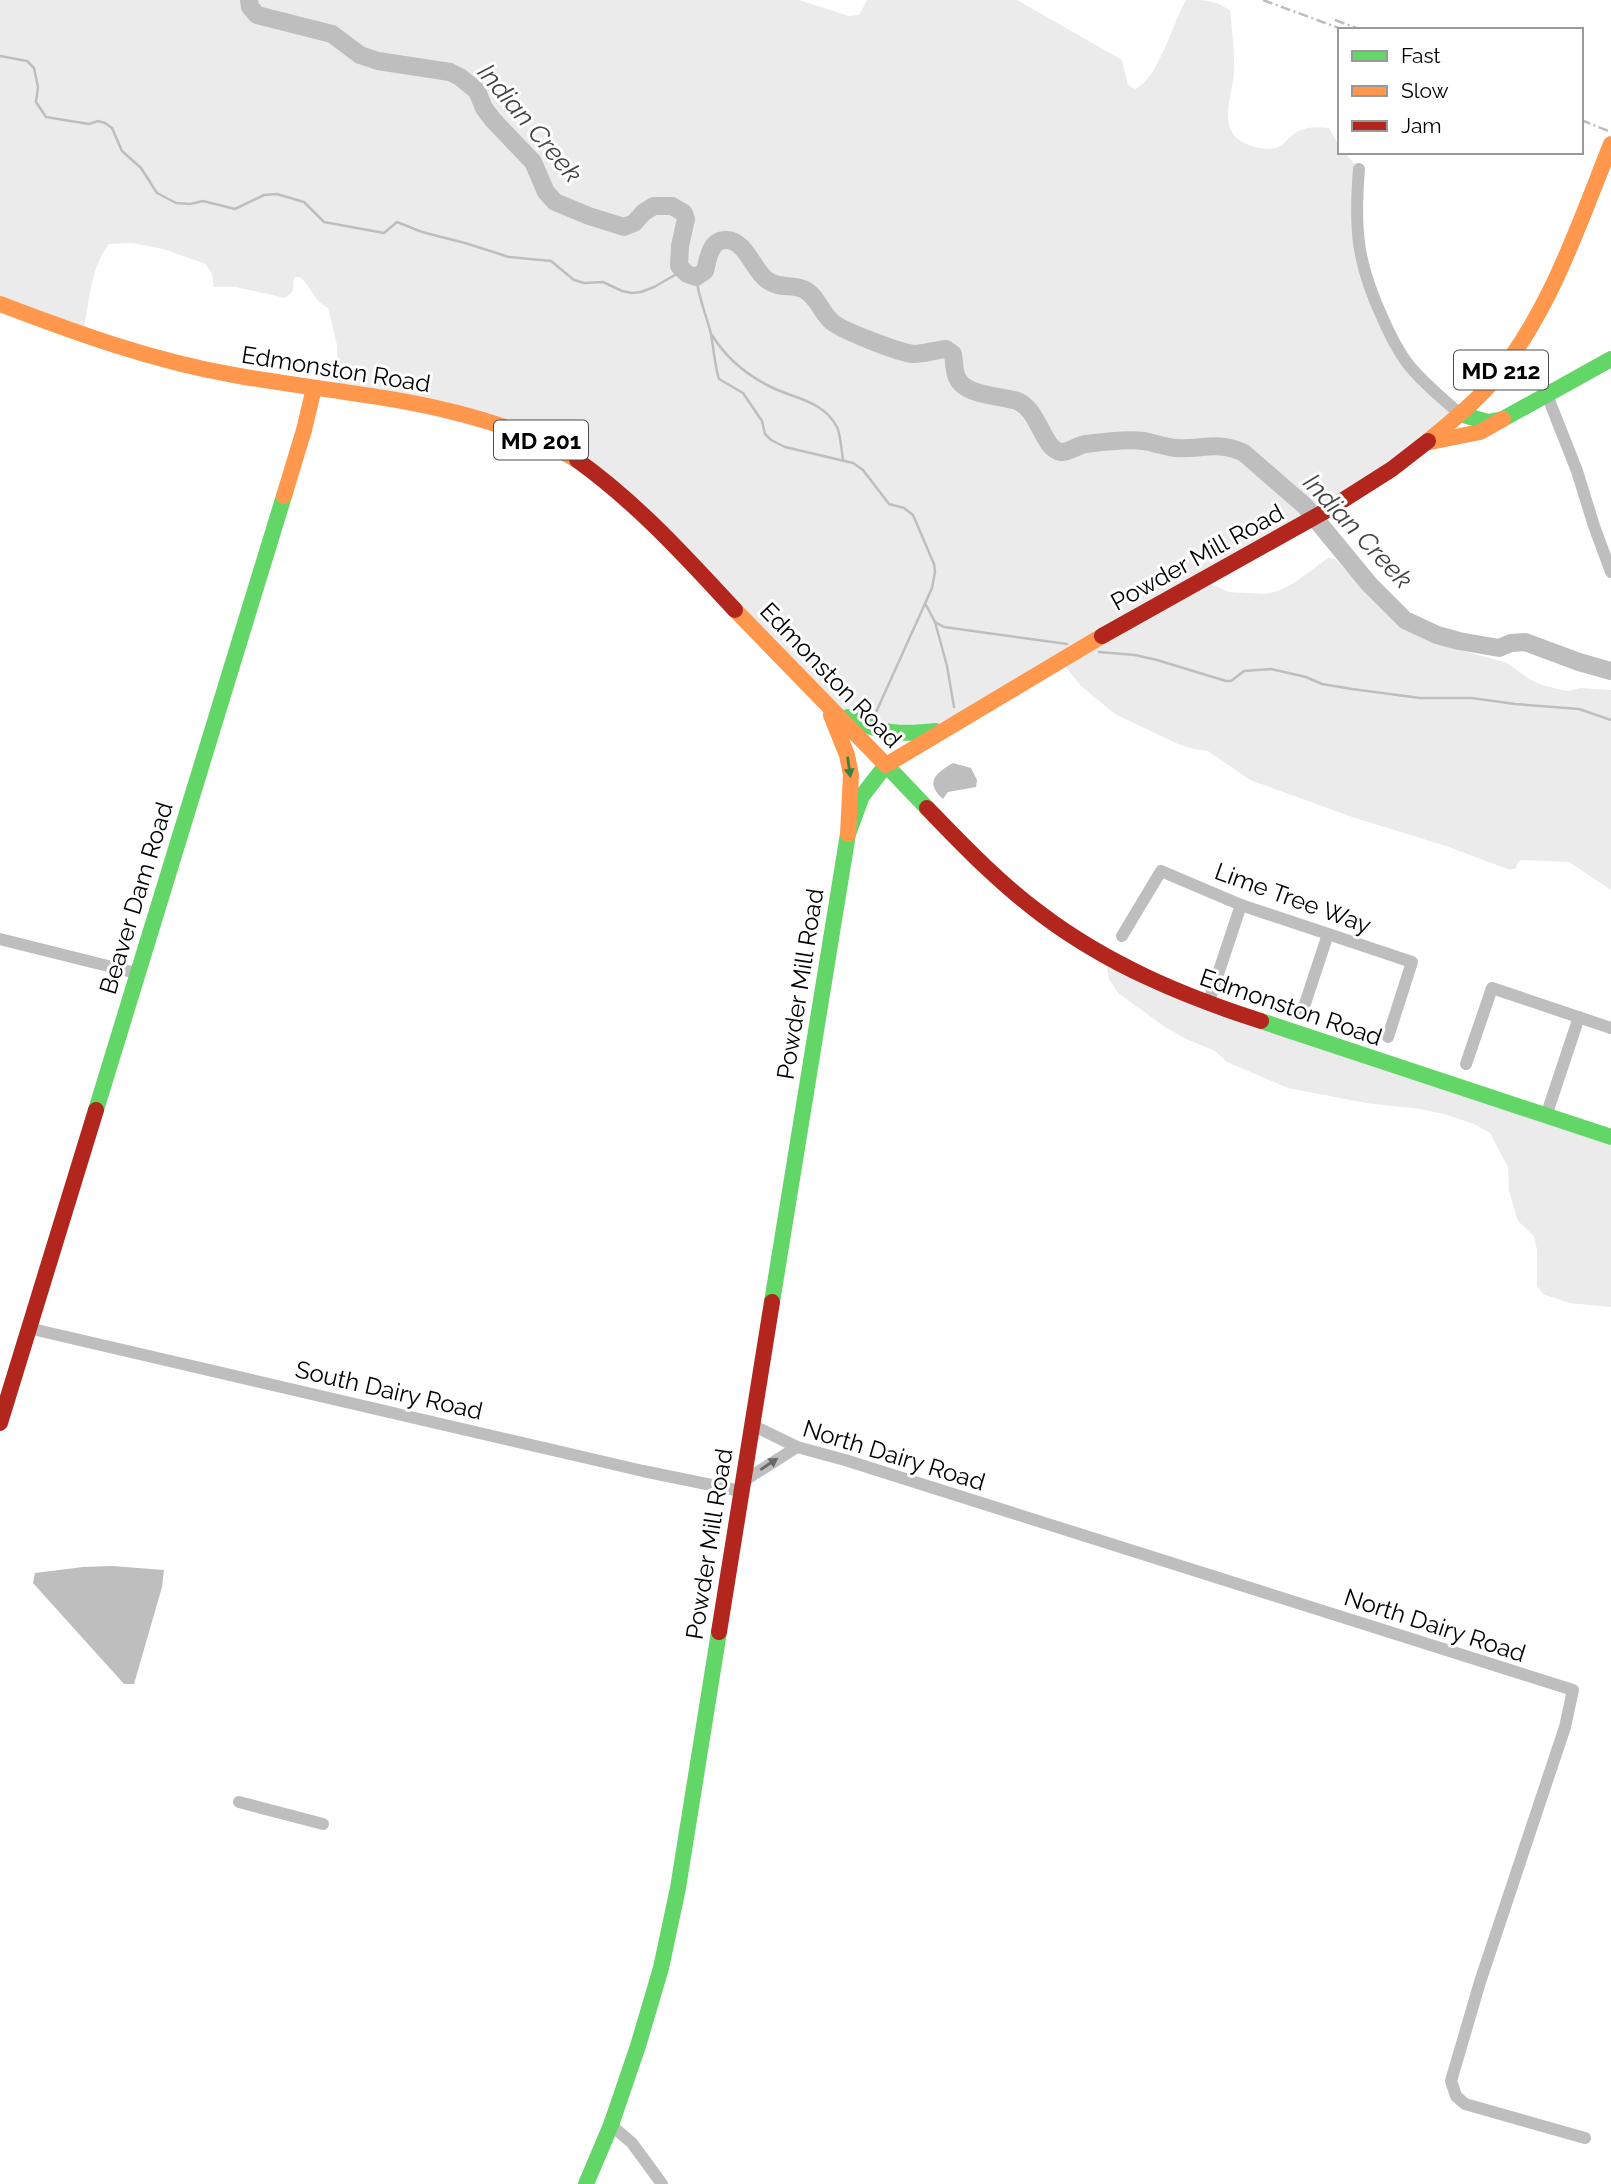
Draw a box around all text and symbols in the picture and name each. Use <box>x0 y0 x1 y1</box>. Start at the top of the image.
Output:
legend <box>1338 28 1583 154</box>
text: Fast <box>1401 43 1441 68</box>
water label: Indian Creek <box>472 57 588 189</box>
text: Slow <box>1401 78 1449 103</box>
text: Jam <box>1401 113 1442 138</box>
street label: Edmonston Road <box>239 340 433 398</box>
road number: MD 212 <box>1454 350 1548 390</box>
road number: MD 201 <box>494 420 588 460</box>
water label: Indian Creek <box>1297 467 1419 595</box>
street label: Powder Mill Road <box>1106 498 1288 616</box>
street label: Edmonston Road <box>754 596 908 754</box>
one-way arrow <box>844 756 855 778</box>
street label: Beaver Dam Road <box>93 799 179 997</box>
street label: Lime Tree Way <box>1211 856 1375 940</box>
street label: Powder Mill Road <box>771 886 829 1082</box>
street label: Edmonston Road <box>1196 962 1386 1052</box>
street label: South Dairy Road <box>293 1354 485 1426</box>
street label: North Dairy Road <box>799 1413 989 1497</box>
street label: Powder Mill Road <box>680 1446 738 1642</box>
one-way arrow <box>760 1457 778 1471</box>
street label: North Dairy Road <box>1341 1582 1529 1668</box>

